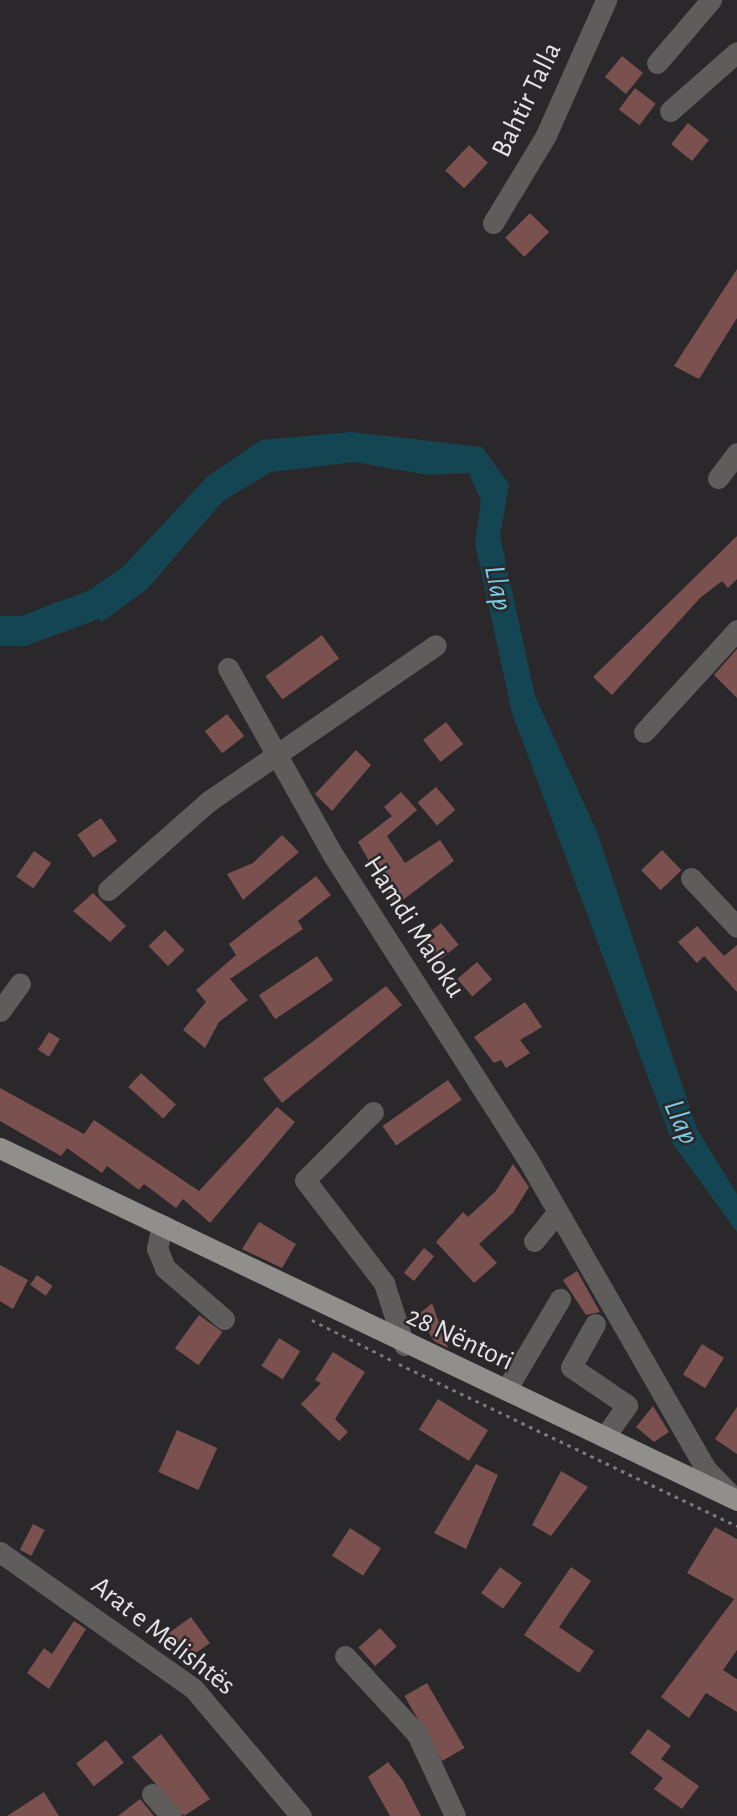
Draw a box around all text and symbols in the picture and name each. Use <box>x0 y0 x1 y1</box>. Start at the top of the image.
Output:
street label: Bahtir Talla <box>485 37 569 163</box>
water label: Llap <box>476 562 520 614</box>
street label: Hamdi Maloku <box>356 850 472 1004</box>
water label: Llap <box>655 1094 707 1150</box>
street label: 28 Nëntori <box>401 1300 519 1378</box>
street label: Arat e Melishtës <box>84 1569 242 1703</box>

